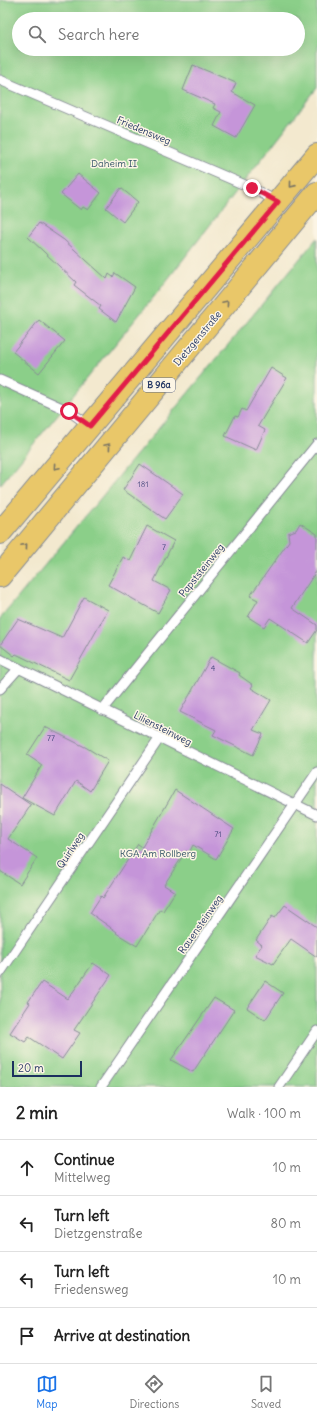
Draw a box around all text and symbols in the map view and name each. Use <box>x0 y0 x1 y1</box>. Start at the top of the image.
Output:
search box <box>12 12 305 56</box>
icon: search <box>26 23 48 45</box>
text: Search here <box>58 25 139 44</box>
street label: Friedensweg <box>115 113 173 148</box>
park label: Daheim II <box>91 157 137 170</box>
route end <box>243 179 261 197</box>
one-way arrow <box>290 180 297 188</box>
one-way arrow <box>222 300 229 307</box>
street label: Dietzgenstraße <box>171 308 224 369</box>
road number: B 96a <box>143 378 175 392</box>
route start <box>60 402 78 420</box>
one-way arrow <box>103 443 110 451</box>
one-way arrow <box>53 462 60 469</box>
house number: 181 <box>138 479 148 489</box>
street label: Papststeinweg <box>176 541 227 600</box>
house number: 7 <box>162 542 166 552</box>
one-way arrow <box>20 544 27 551</box>
house number: 4 <box>211 663 216 673</box>
street label: Liliensteinweg <box>132 708 194 749</box>
house number: 77 <box>47 733 55 743</box>
house number: 71 <box>214 829 222 839</box>
street label: Quirlweg <box>54 830 87 871</box>
park label: KGA Am Rollberg <box>120 847 196 860</box>
street label: Rauensteinweg <box>175 892 226 956</box>
scale bar <box>12 1059 82 1078</box>
text: 20 m <box>18 1061 44 1075</box>
text: 2 min <box>16 1102 58 1124</box>
text: Walk · 100 m <box>227 1105 301 1122</box>
text: Continue <box>54 1150 115 1169</box>
icon: ahead <box>16 1157 38 1179</box>
text: 10 m <box>273 1159 301 1176</box>
text: Mittelweg <box>54 1169 110 1186</box>
text: Turn left <box>54 1206 109 1225</box>
icon: left <box>16 1213 38 1235</box>
text: 80 m <box>270 1215 301 1232</box>
text: Dietzgenstraße <box>54 1225 142 1242</box>
text: Turn left <box>54 1262 109 1281</box>
icon: left <box>16 1269 38 1291</box>
text: 10 m <box>273 1271 301 1288</box>
text: Friedensweg <box>54 1281 129 1298</box>
icon: arrive <box>16 1325 38 1347</box>
text: Arrive at destination <box>54 1326 190 1345</box>
tab: Map <box>36 1373 58 1411</box>
tab: Directions <box>130 1373 179 1411</box>
tab: Saved <box>251 1373 281 1411</box>

